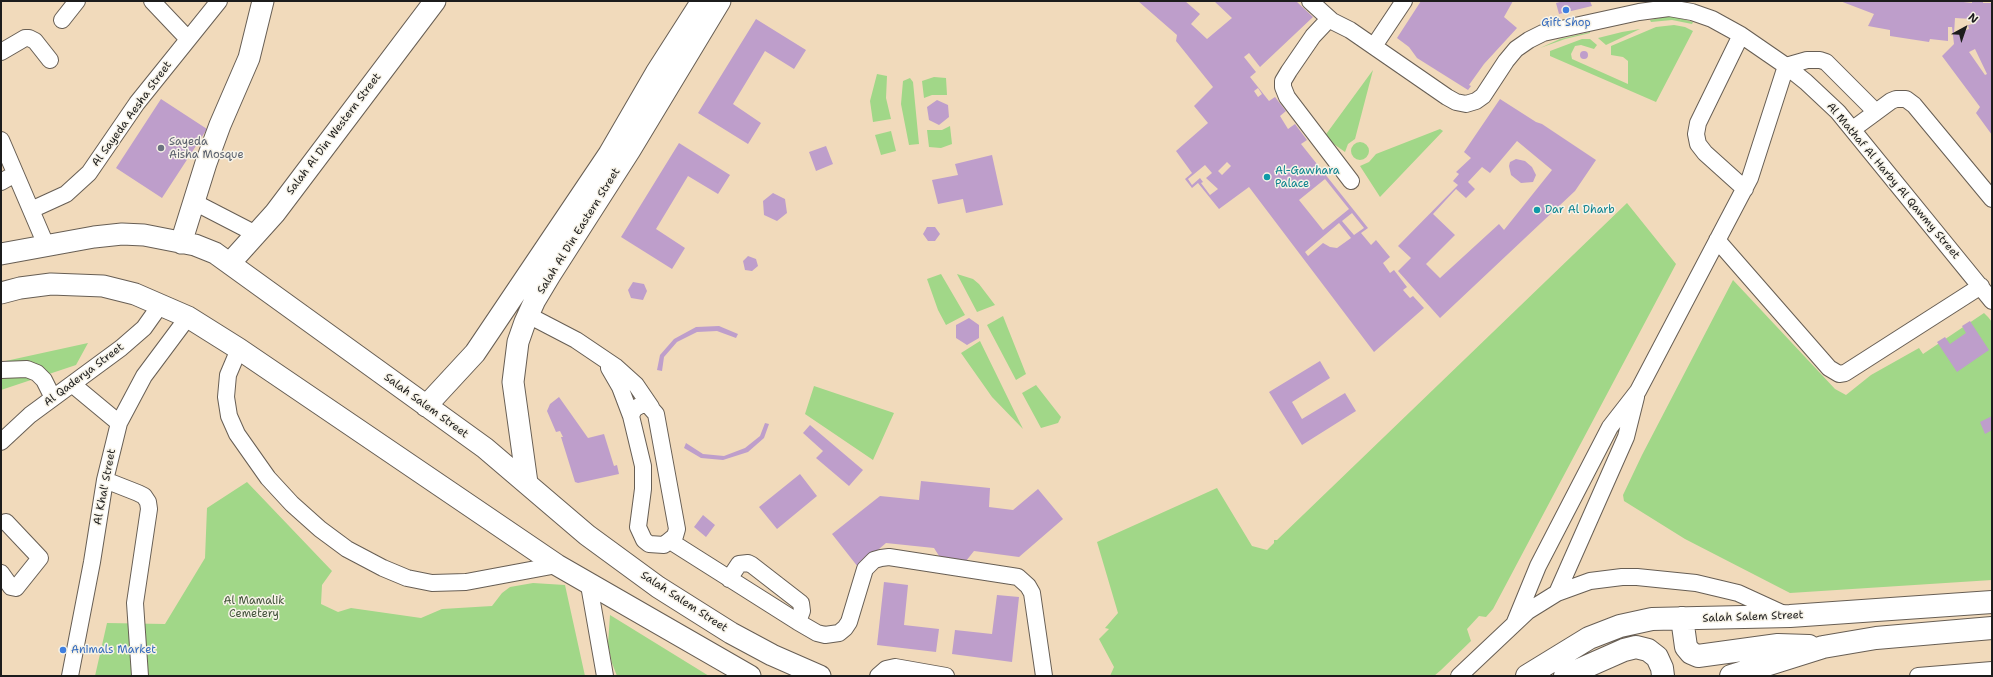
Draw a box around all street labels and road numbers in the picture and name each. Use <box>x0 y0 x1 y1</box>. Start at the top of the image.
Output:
street label: Al Sayeda Aesha Street <box>89 59 175 169</box>
street label: Salah Al Din Western Street <box>284 71 384 197</box>
street label: Al Mathaf Al Harby Al Qawmy Street <box>1824 100 1962 262</box>
street label: Salah Al Din Eastern Street <box>535 166 623 296</box>
street label: Al Qaderya Street <box>41 341 127 409</box>
street label: Salah Salem Street <box>381 371 471 441</box>
street label: Al Khal' Street <box>91 448 119 526</box>
street label: Salah Salem Street <box>638 569 730 635</box>
street label: Salah Salem Street <box>1702 609 1804 625</box>

